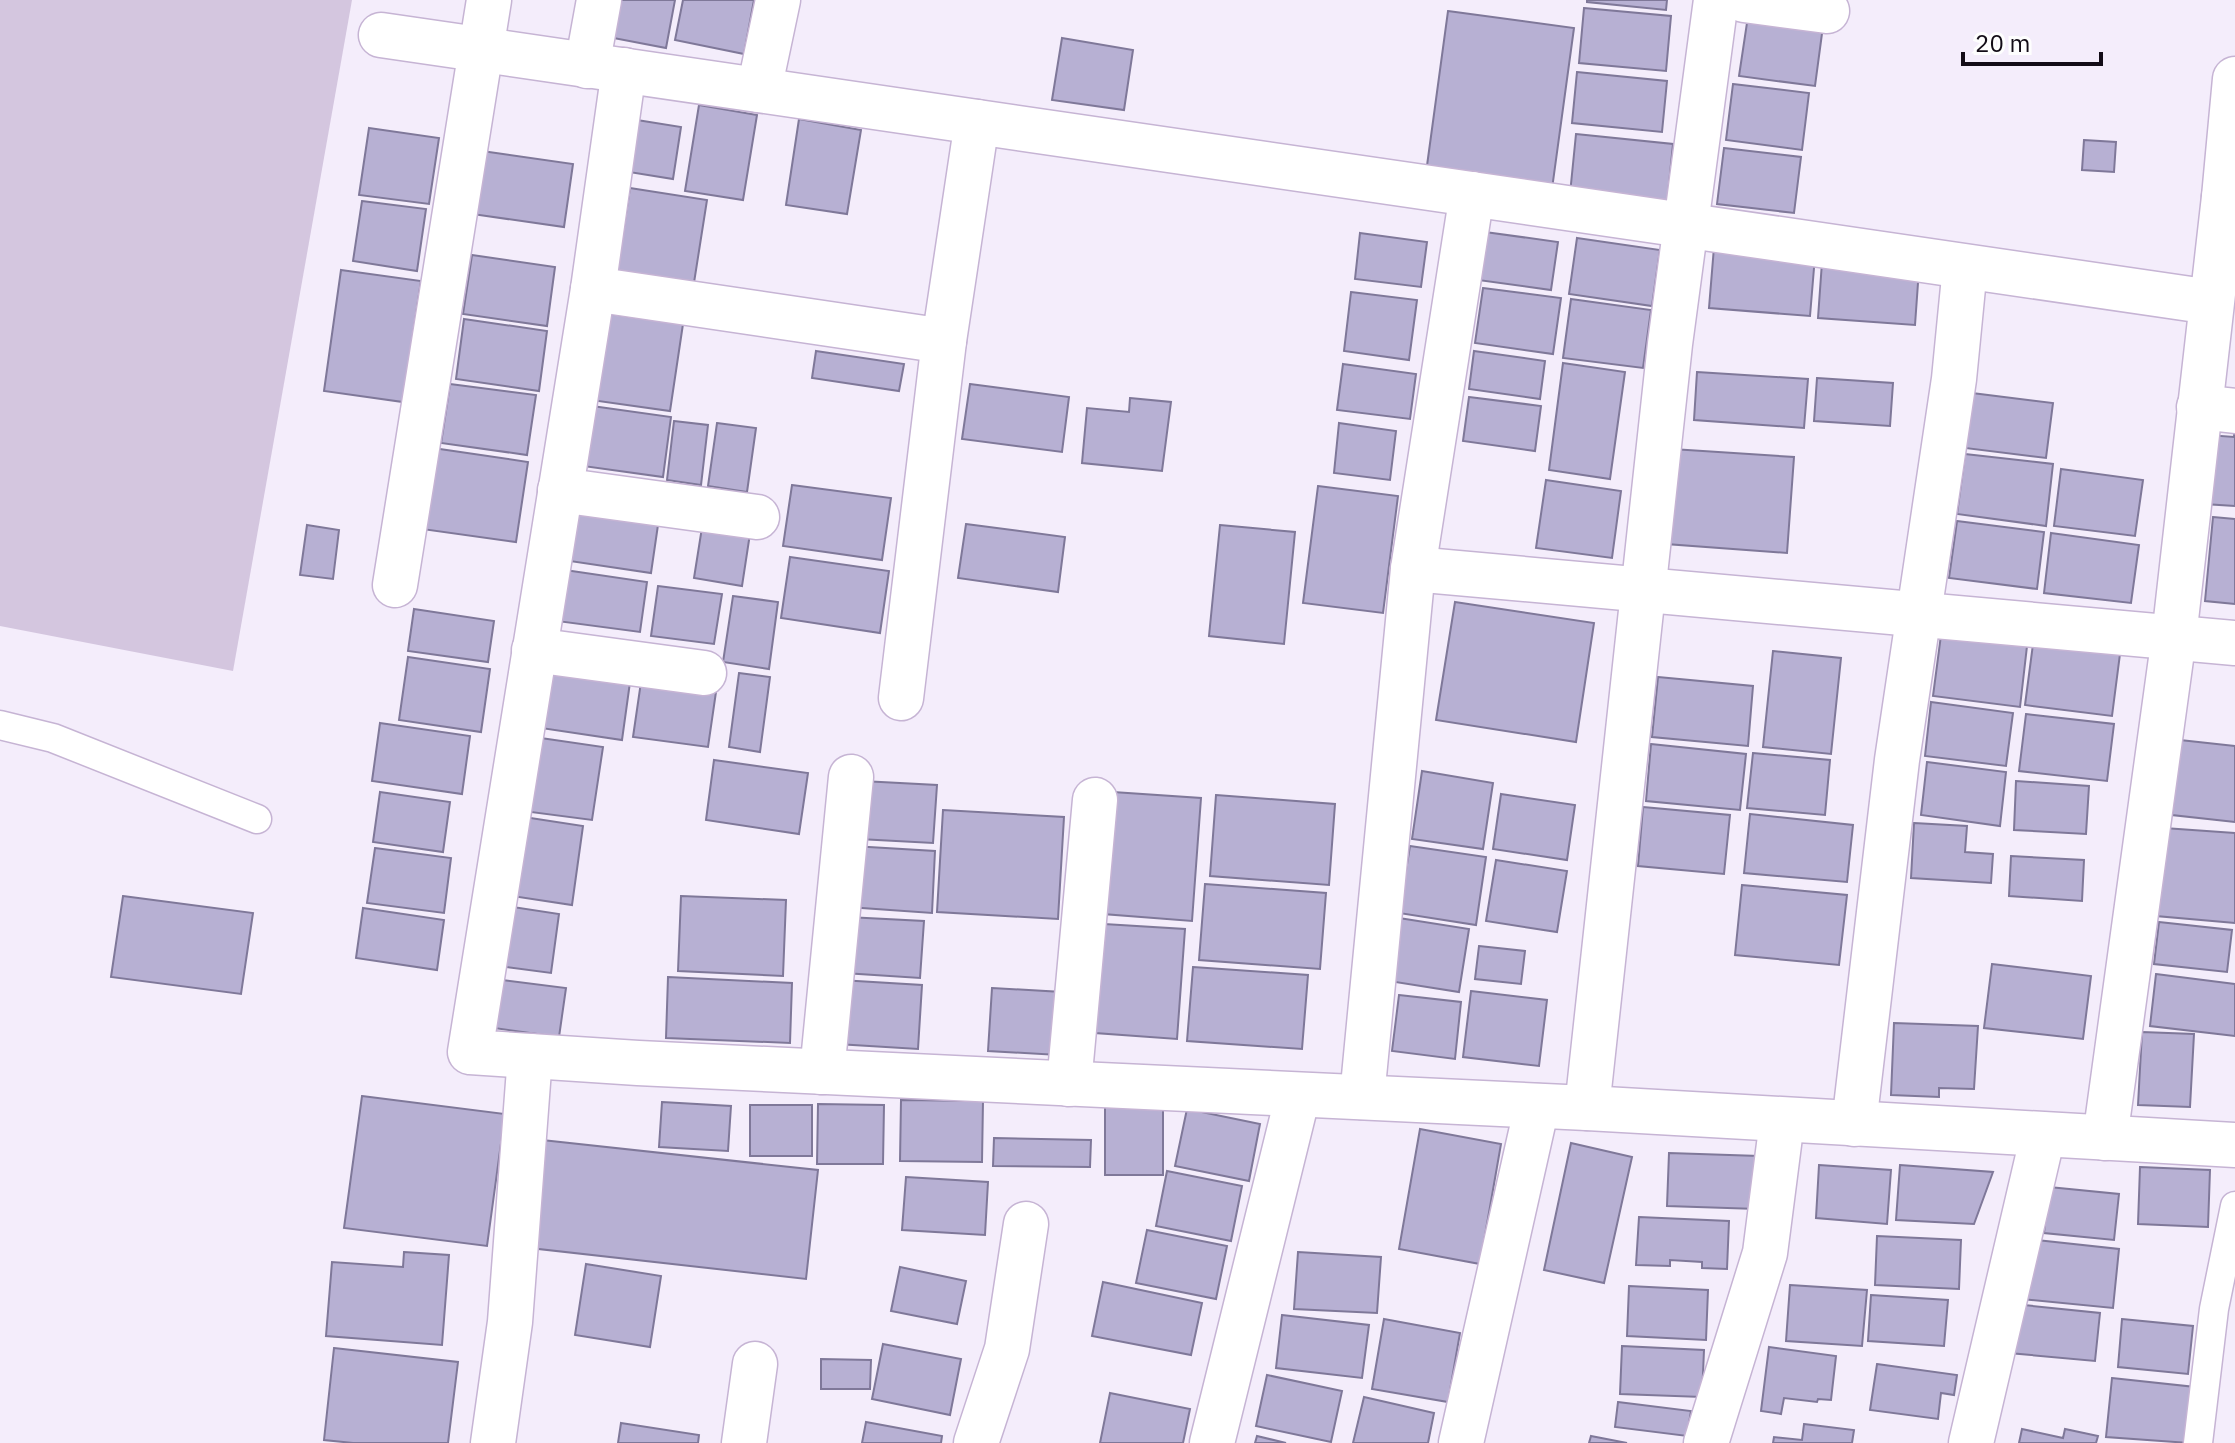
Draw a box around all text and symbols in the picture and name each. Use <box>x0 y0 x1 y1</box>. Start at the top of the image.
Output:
scale bar <box>1963 16 2101 66</box>
text: 20 m <box>1975 27 2030 59</box>

